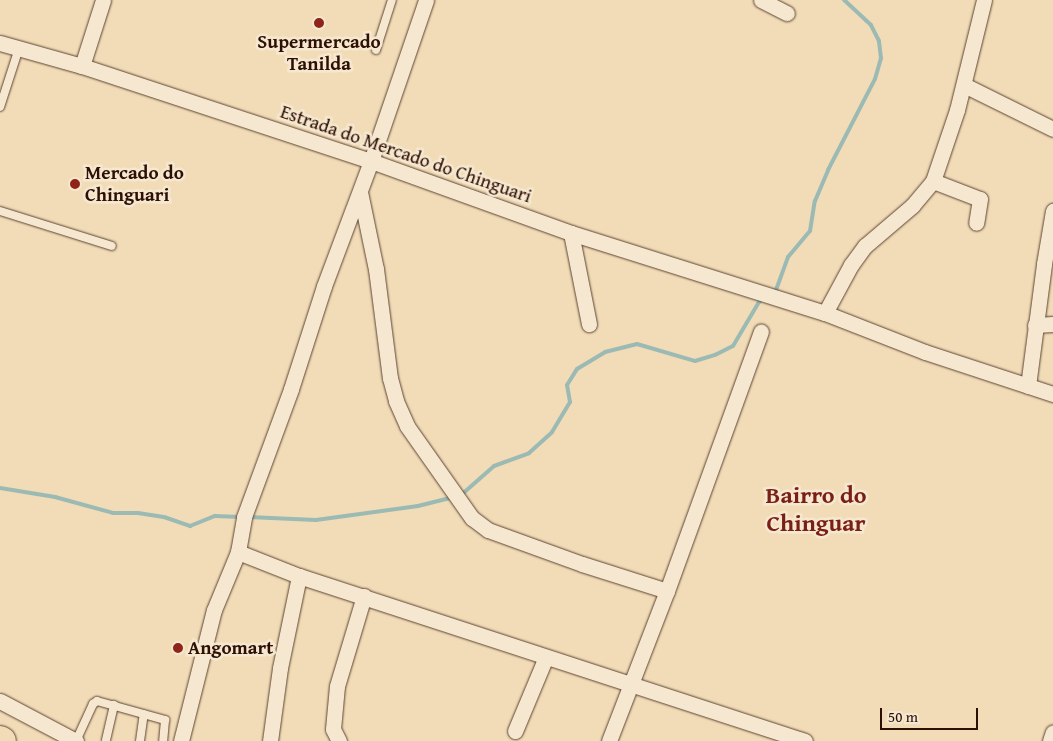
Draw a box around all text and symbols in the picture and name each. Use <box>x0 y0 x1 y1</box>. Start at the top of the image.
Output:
marker: Supermercado Tanilda <box>313 17 325 29</box>
place label: Supermercado Tanilda <box>257 31 381 75</box>
street label: Estrada do Mercado do Chinguari <box>277 100 535 208</box>
place label: Mercado do Chinguari <box>85 162 184 206</box>
marker: Mercado do Chinguari <box>69 178 81 190</box>
district label: Bairro do Chinguar <box>766 481 866 537</box>
place label: Angomart <box>188 637 273 659</box>
marker: Angomart <box>172 642 184 654</box>
scale bar <box>883 698 980 730</box>
text: 50 m <box>888 706 918 727</box>

